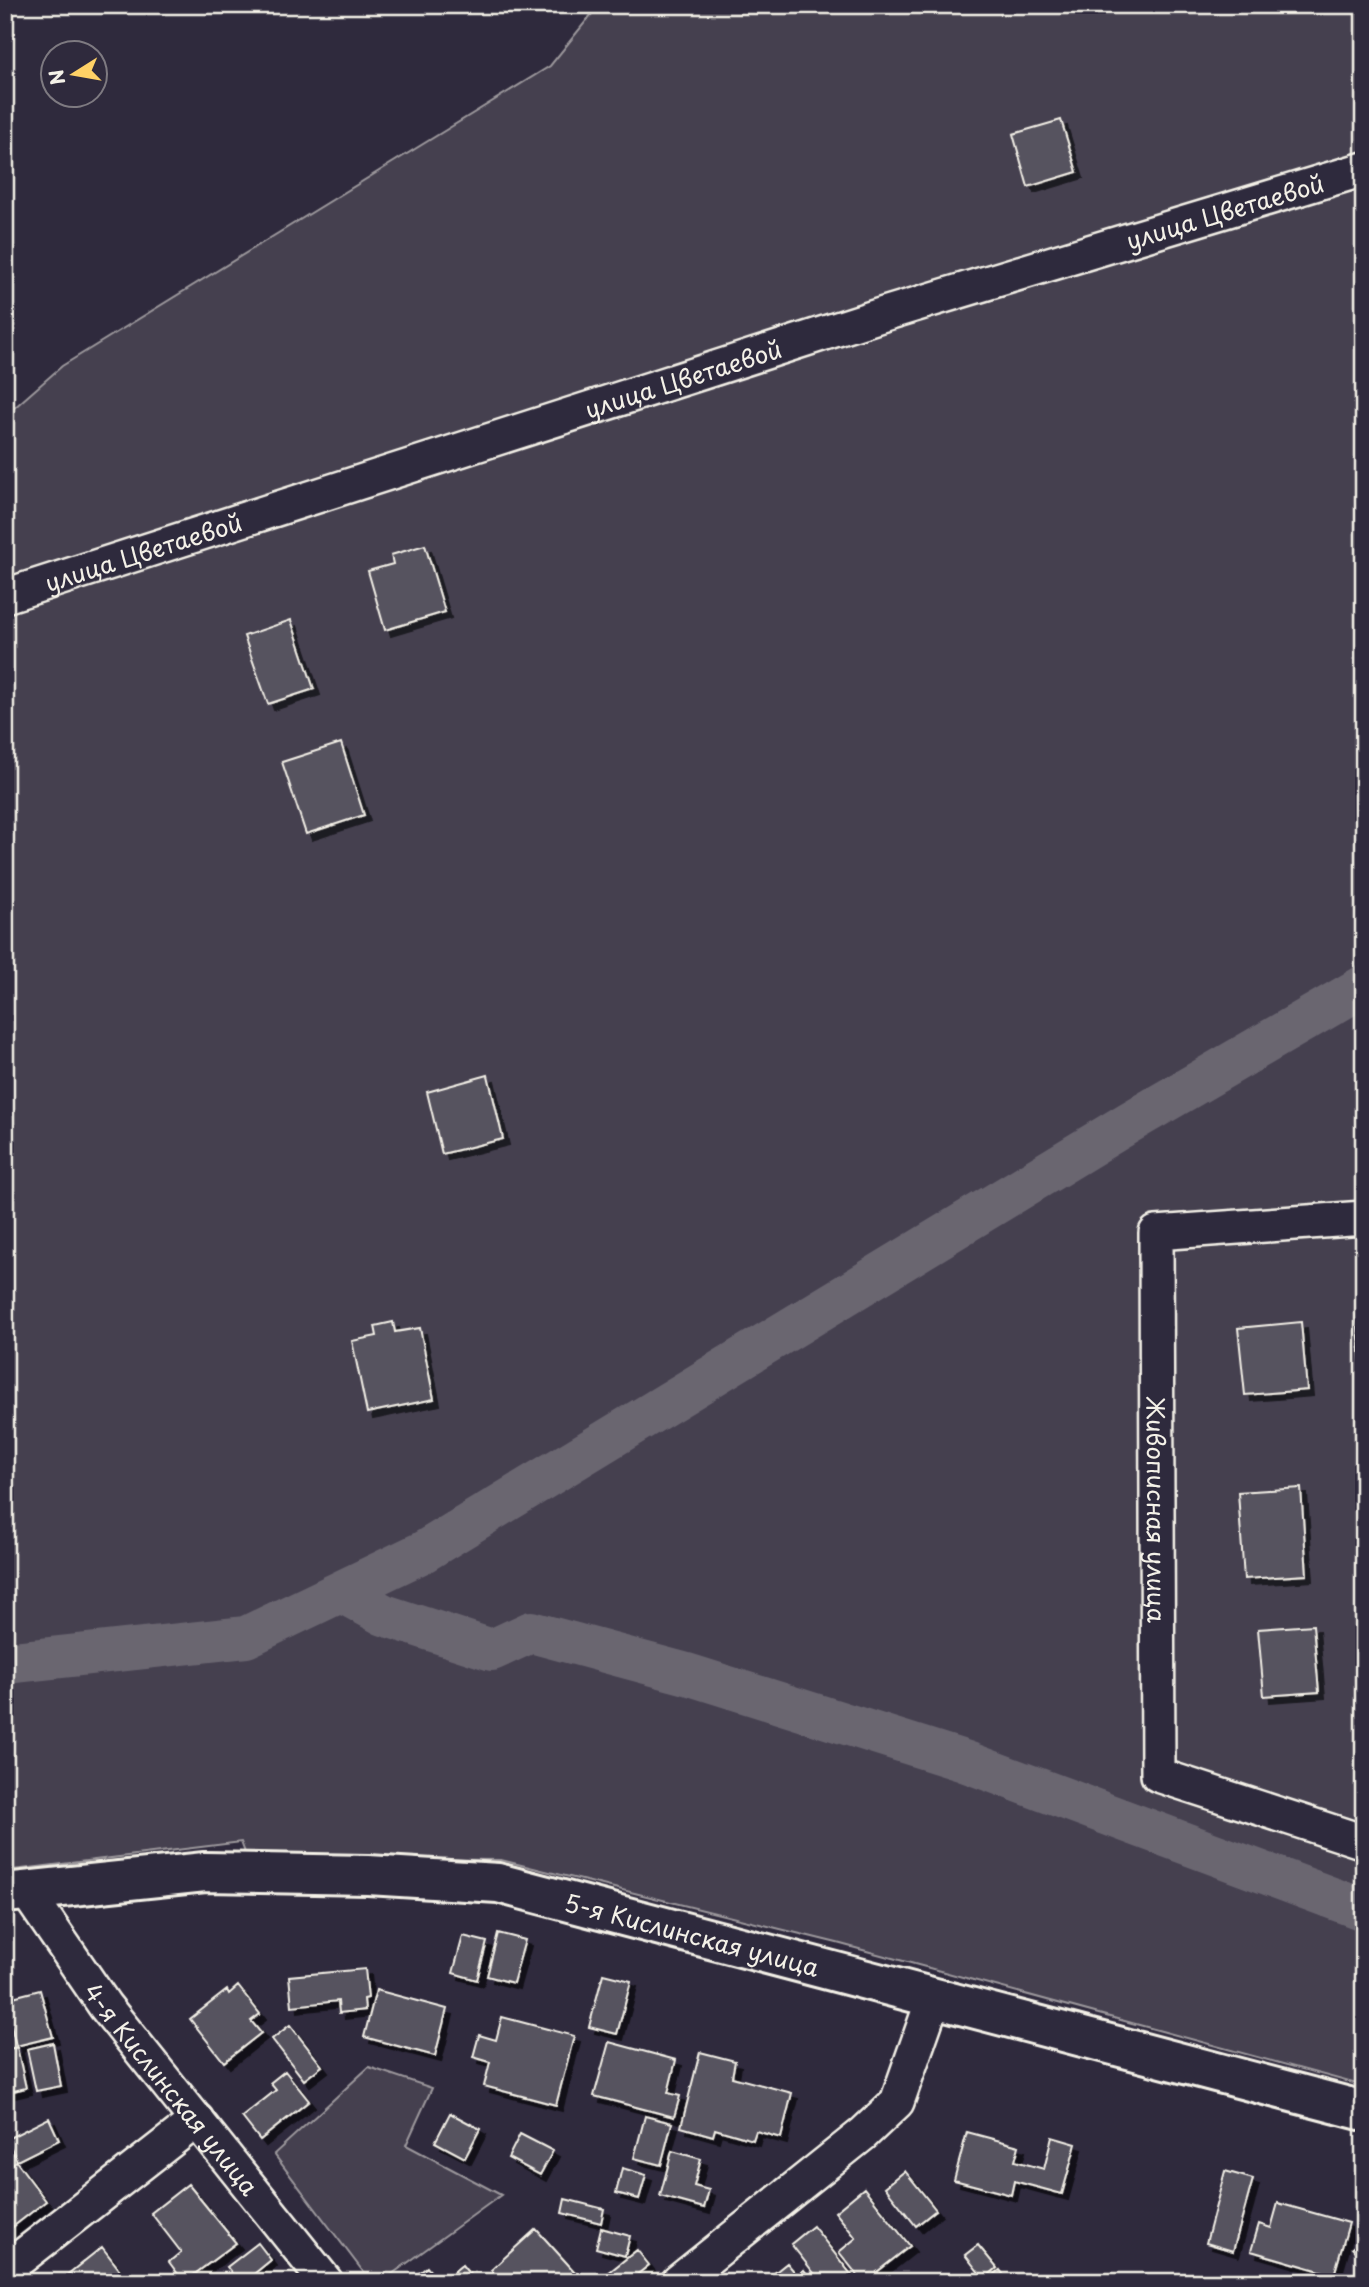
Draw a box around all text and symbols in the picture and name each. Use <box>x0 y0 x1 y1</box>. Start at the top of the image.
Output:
north arrow <box>38 38 108 108</box>
text: N <box>41 67 72 87</box>
street label: улица Цветаевой <box>1121 164 1328 258</box>
street label: улица Цветаевой <box>580 330 786 427</box>
street label: улица Цветаевой <box>40 503 246 600</box>
street label: Живописная улица <box>1139 1396 1175 1623</box>
street label: 5-я Кислинская улица <box>561 1883 823 1985</box>
street label: 4-я Кислинская улица <box>76 1975 267 2203</box>

